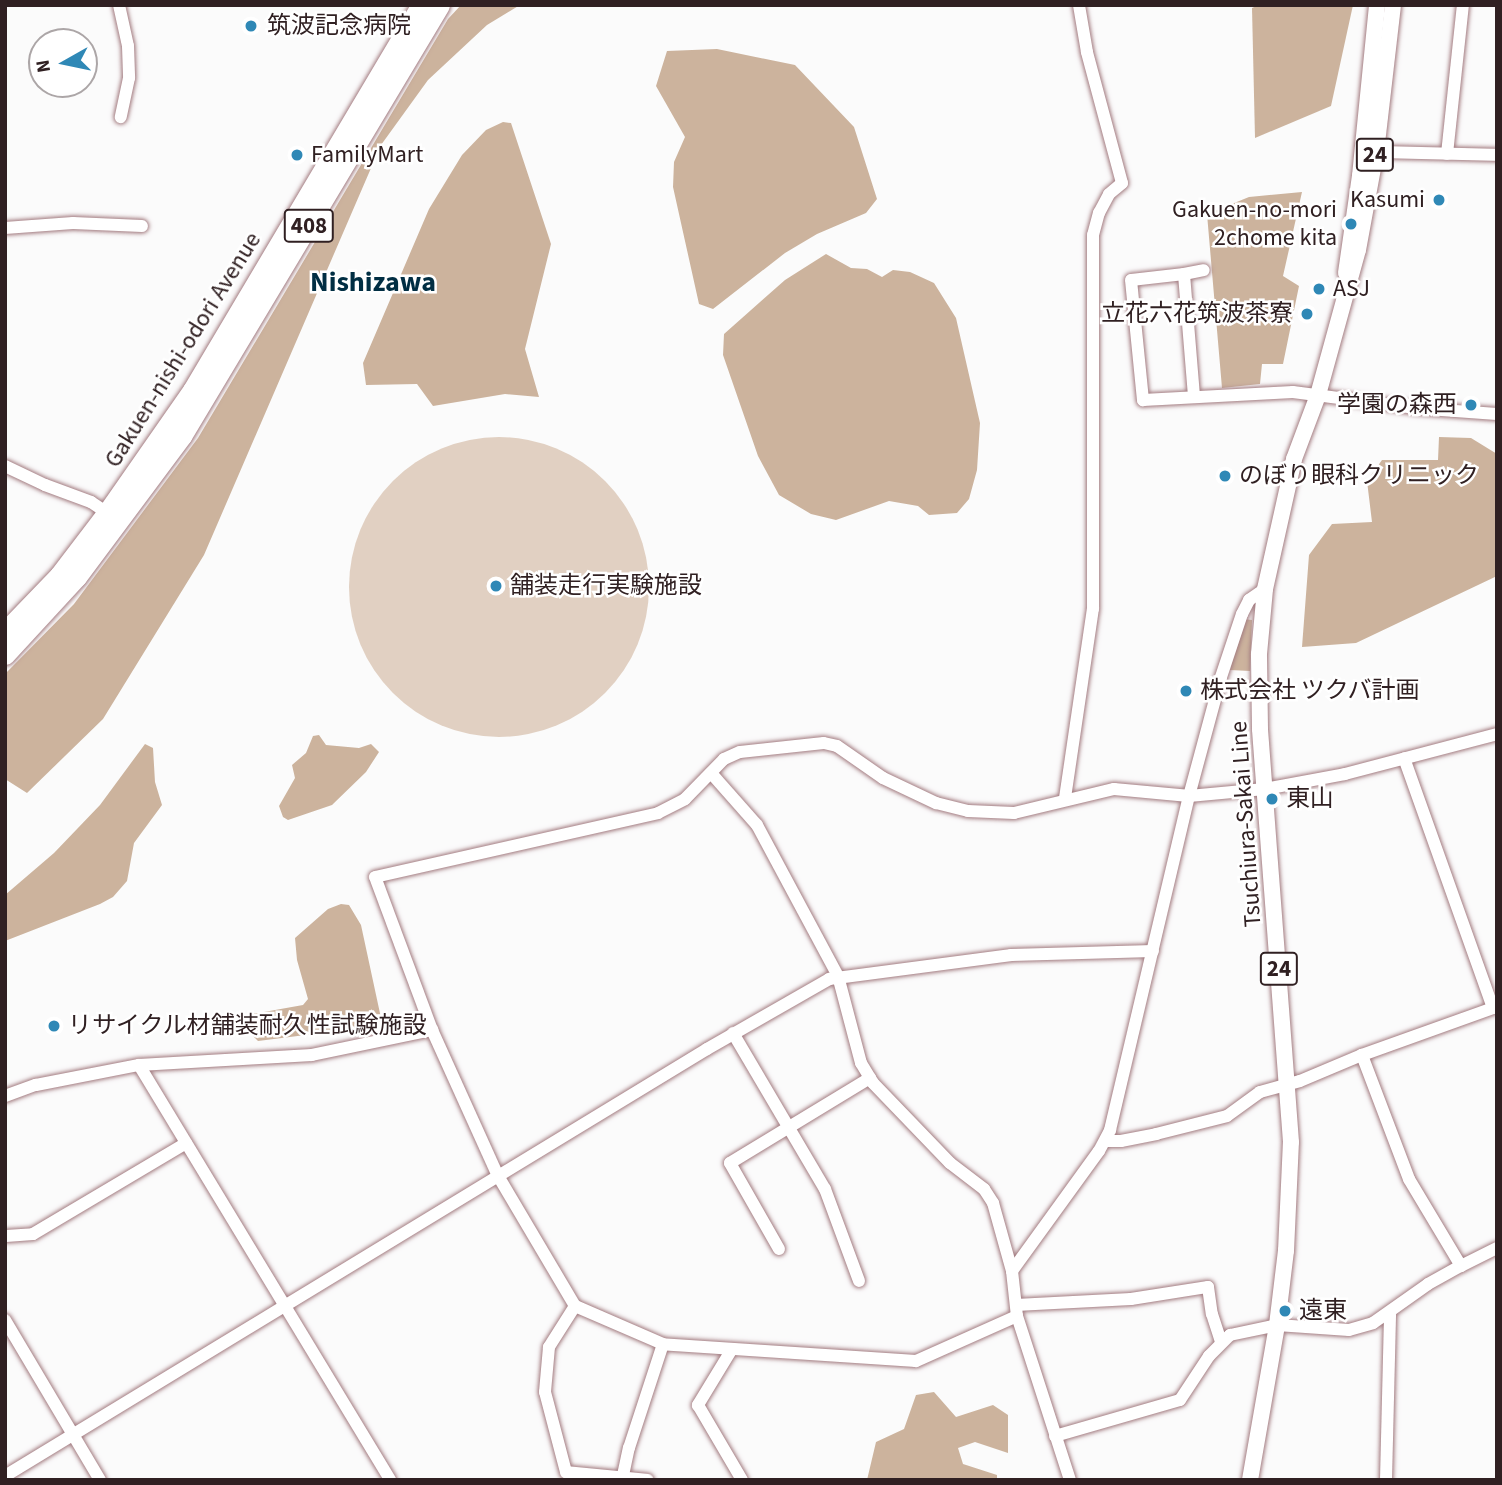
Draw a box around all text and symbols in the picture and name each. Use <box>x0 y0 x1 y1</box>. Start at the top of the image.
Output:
place label: 筑波記念病院 <box>267 12 411 40</box>
marker: 筑波記念病院 <box>241 16 261 36</box>
north arrow <box>28 28 98 98</box>
text: N <box>29 58 58 74</box>
road number: 24 <box>1356 136 1394 174</box>
place label: FamilyMart <box>311 141 423 169</box>
marker: FamilyMart <box>289 147 305 163</box>
place label: Kasumi <box>1350 186 1425 214</box>
marker: Kasumi <box>1431 192 1447 208</box>
place label: Gakuen-no-mori 2chome kita <box>1172 196 1337 252</box>
road number: 408 <box>283 206 335 246</box>
marker: Gakuen-no-mori 2chome kita <box>1343 216 1359 232</box>
street label: Gakuen-nishi-odori Avenue <box>99 227 267 473</box>
district label: Nishizawa <box>310 265 436 299</box>
place label: ASJ <box>1333 275 1370 303</box>
marker: ASJ <box>1311 281 1327 297</box>
place label: 立花六花筑波茶寮 <box>1101 300 1293 328</box>
marker: 立花六花筑波茶寮 <box>1299 306 1315 322</box>
place label: 学園の森西 <box>1337 391 1457 419</box>
marker: 学園の森西 <box>1463 397 1479 413</box>
place label: のぼり眼科クリニック <box>1239 462 1479 490</box>
marker: のぼり眼科クリニック <box>1217 468 1233 484</box>
place label: 舗装走行実験施設 <box>510 572 702 600</box>
marker: 舗装走行実験施設 <box>488 578 504 594</box>
place label: 株式会社 ツクバ計画 <box>1200 677 1421 705</box>
marker: 株式会社 ツクバ計画 <box>1178 683 1194 699</box>
street label: Tsuchiura-Sakai Line <box>1224 720 1268 928</box>
place label: 東山 <box>1286 785 1334 813</box>
marker: 東山 <box>1264 791 1280 807</box>
road number: 24 <box>1260 950 1298 988</box>
place label: リサイクル材舗装耐久性試験施設 <box>68 1012 428 1040</box>
marker: リサイクル材舗装耐久性試験施設 <box>46 1018 62 1034</box>
place label: 遠東 <box>1299 1297 1347 1325</box>
marker: 遠東 <box>1277 1303 1293 1319</box>

